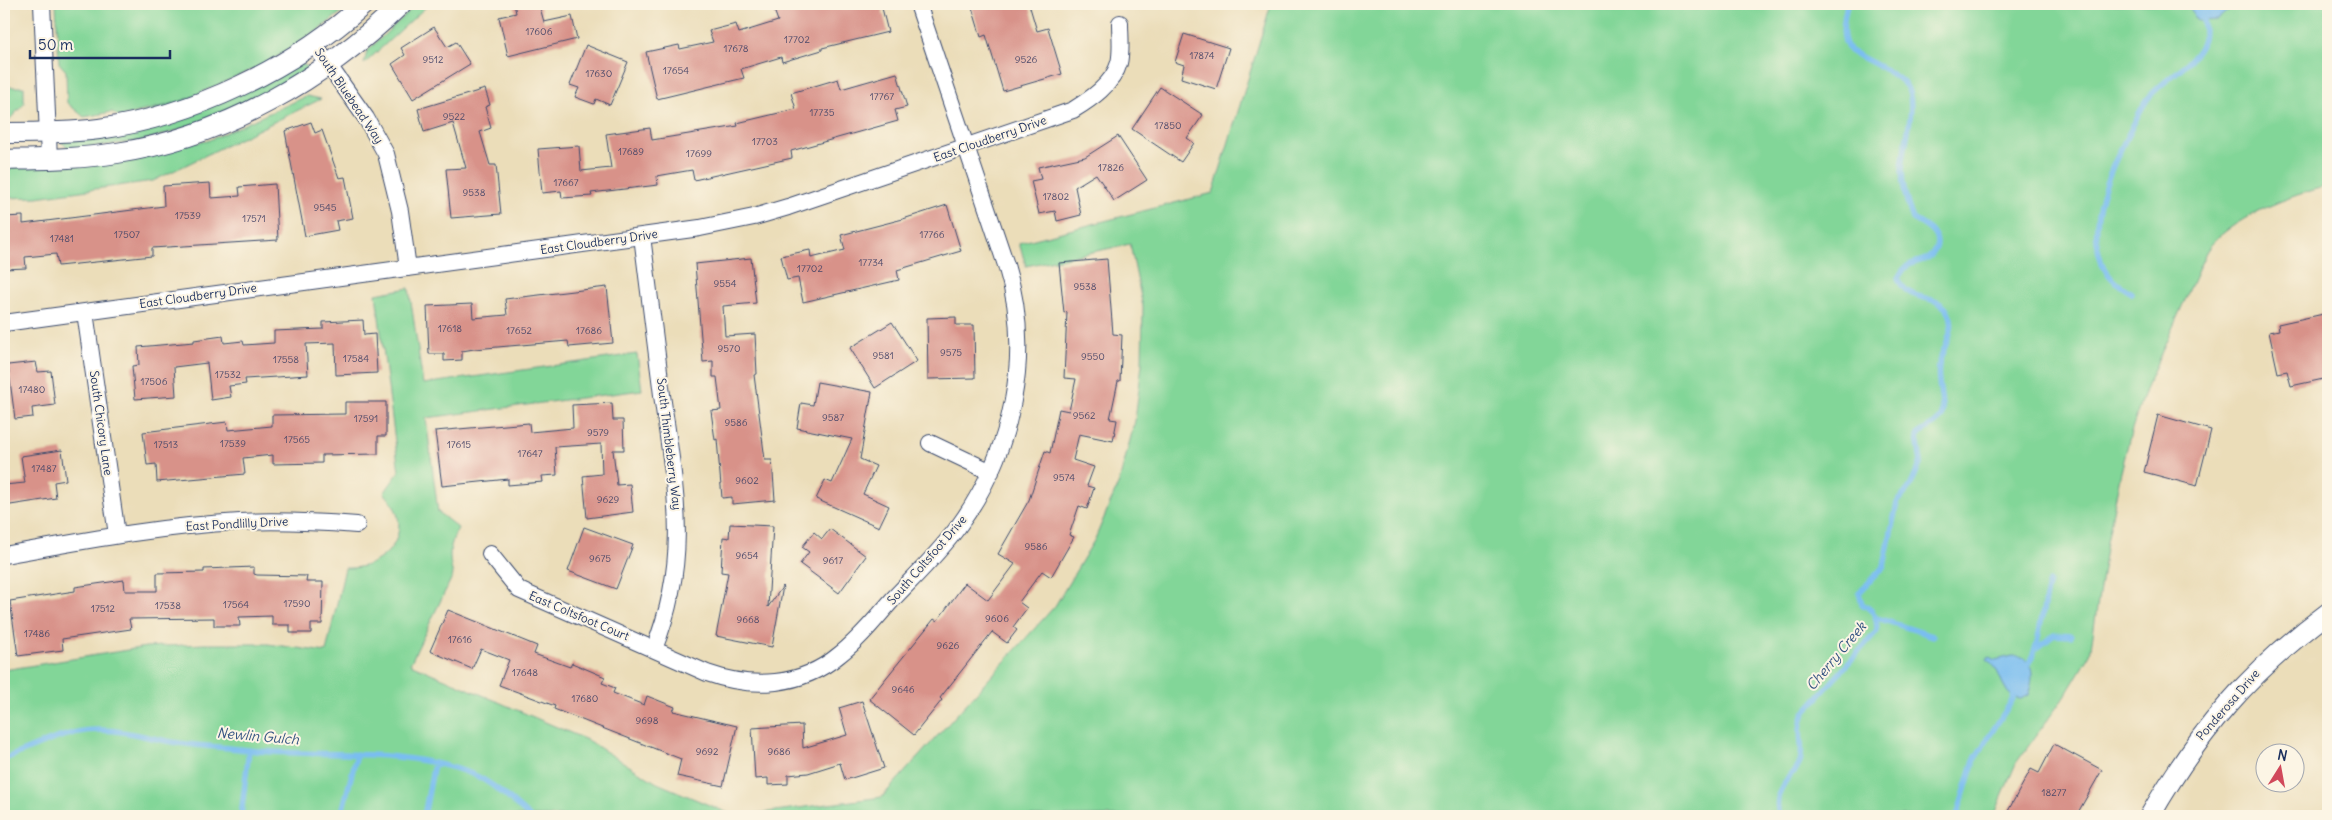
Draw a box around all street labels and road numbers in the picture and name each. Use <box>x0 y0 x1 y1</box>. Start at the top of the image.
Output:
street label: South Bluebead Way <box>312 45 387 146</box>
street label: East Cloudberry Drive <box>931 112 1048 165</box>
street label: East Cloudberry Drive <box>539 226 659 257</box>
street label: East Cloudberry Drive <box>138 280 258 311</box>
street label: South Chicory Lane <box>87 370 116 476</box>
street label: South Thimbleberry Way <box>654 377 685 511</box>
street label: South Coltsfoot Drive <box>884 512 969 607</box>
street label: East Pondlilly Drive <box>185 513 289 534</box>
street label: East Coltsfoot Court <box>527 588 632 643</box>
street label: Ponderosa Drive <box>2193 666 2263 743</box>

